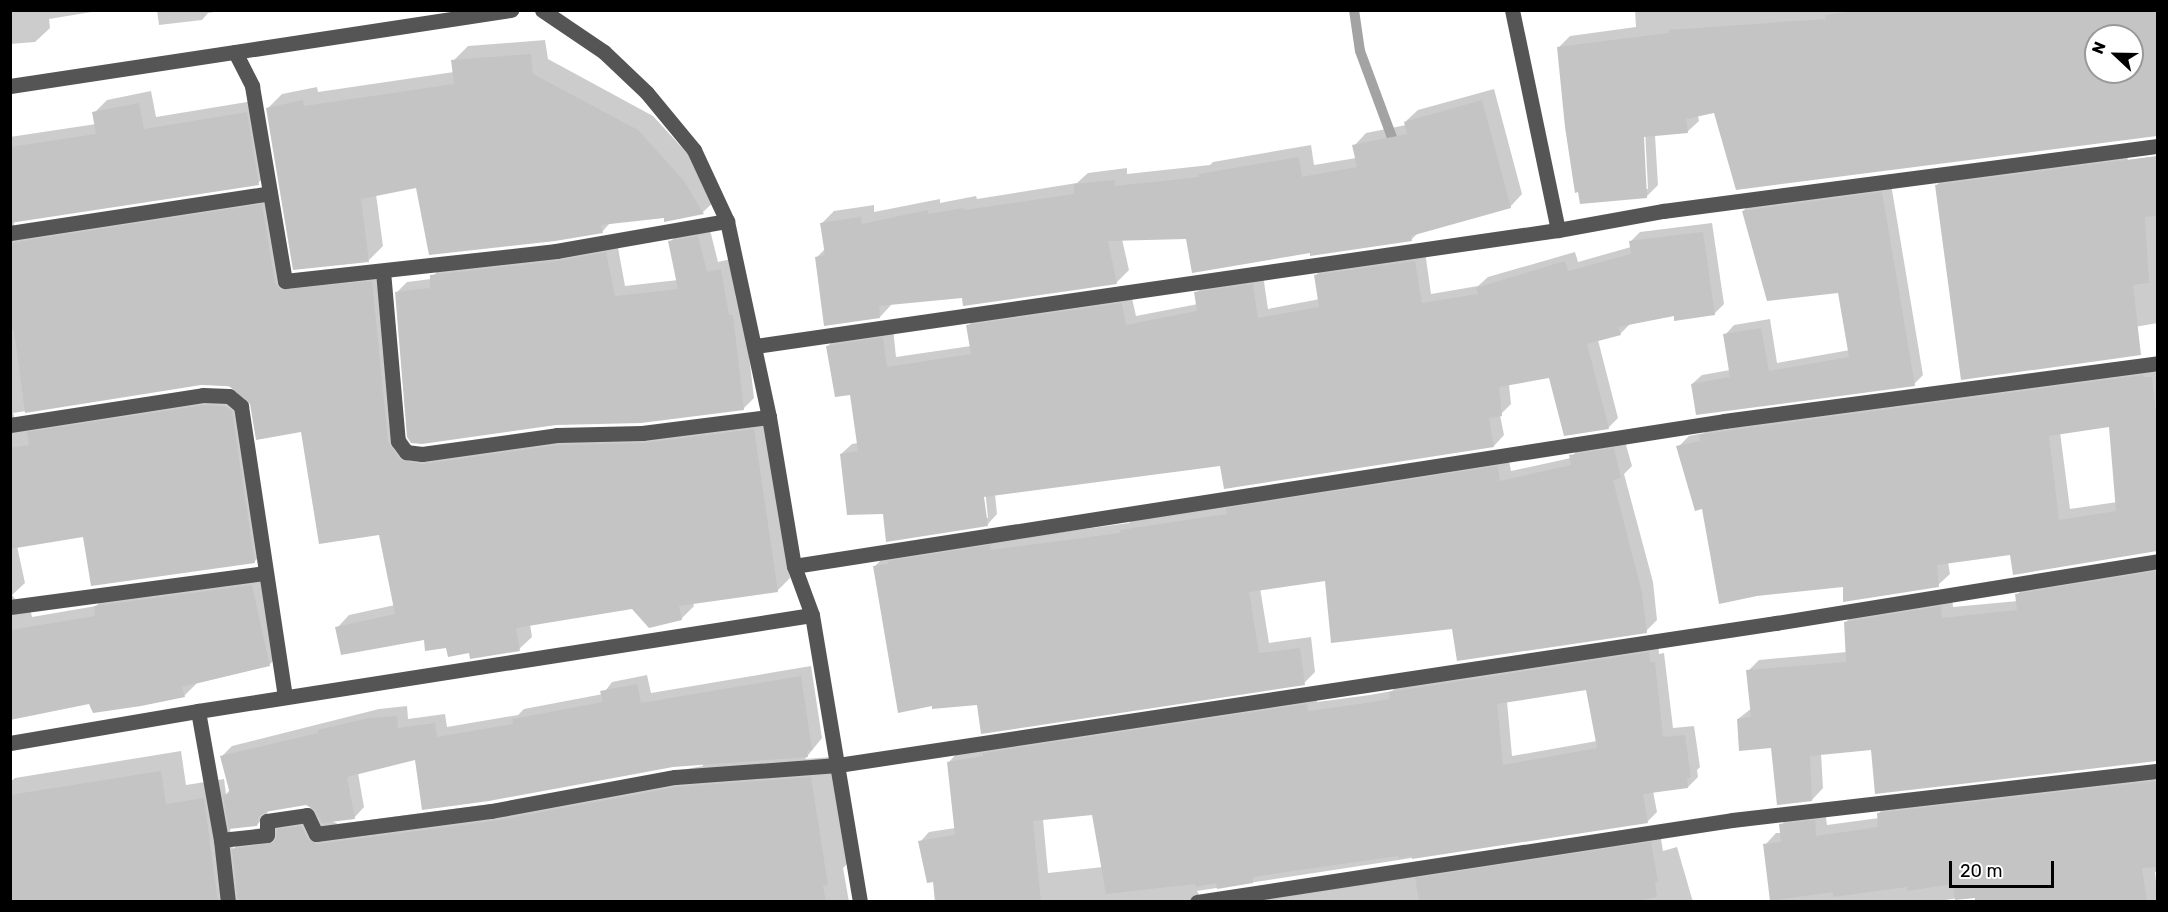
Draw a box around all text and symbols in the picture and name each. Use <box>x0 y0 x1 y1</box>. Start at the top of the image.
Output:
north arrow <box>2084 24 2144 84</box>
text: N <box>2088 39 2110 57</box>
scale bar <box>1952 849 2057 887</box>
text: 20 m <box>1960 860 2002 882</box>

